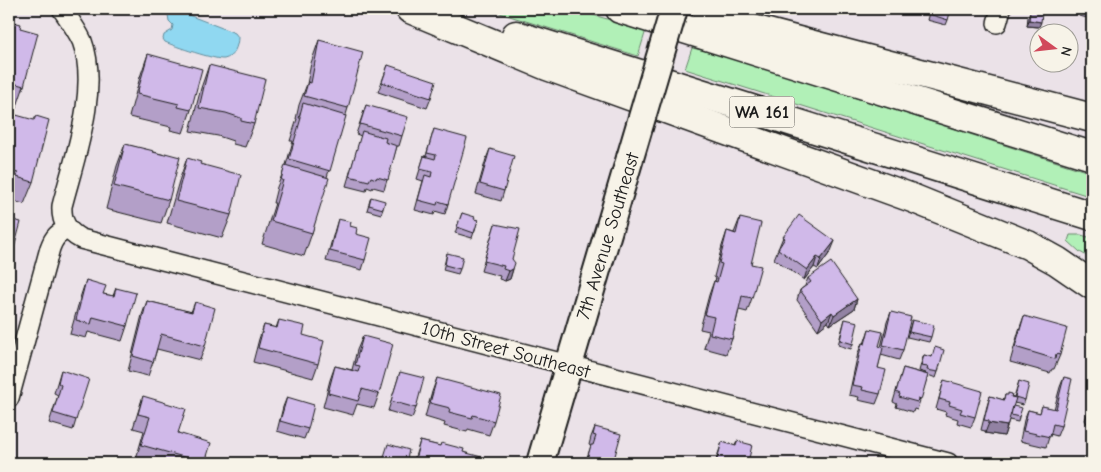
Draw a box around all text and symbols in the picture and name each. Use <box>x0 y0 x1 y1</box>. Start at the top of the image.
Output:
north arrow <box>1028 22 1078 72</box>
text: N <box>1057 45 1075 58</box>
road number: WA 161 <box>730 96 794 128</box>
street label: 7th Avenue Southeast <box>572 149 644 323</box>
street label: 10th Street Southeast <box>419 317 593 383</box>

